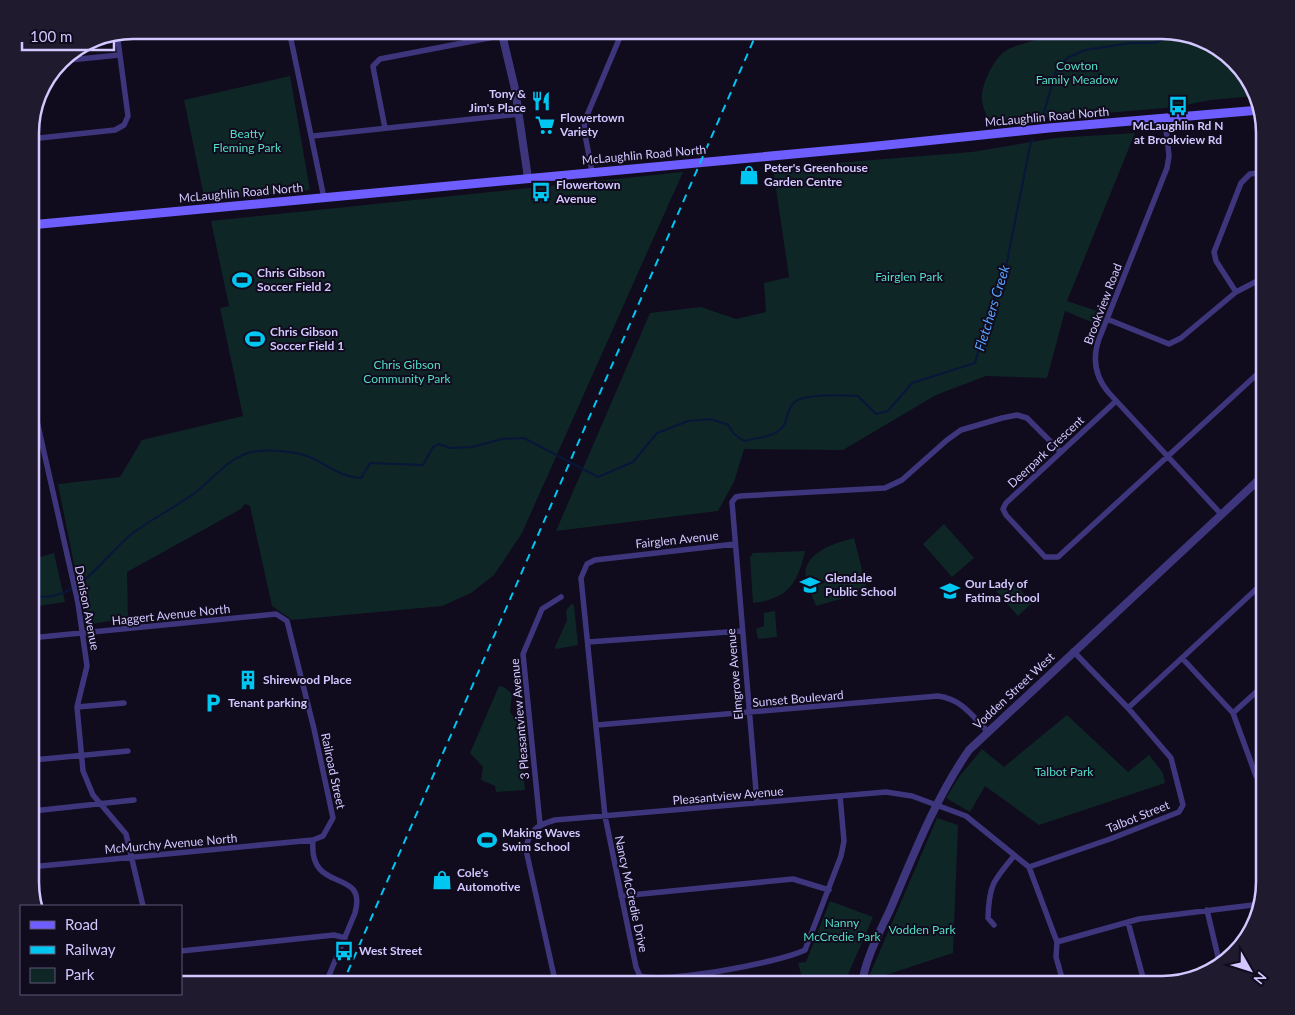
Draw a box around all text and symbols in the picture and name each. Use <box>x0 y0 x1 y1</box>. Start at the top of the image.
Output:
scale bar <box>22 20 115 52</box>
text: 100 m <box>30 27 72 45</box>
park label: Cowton Family Meadow <box>1036 58 1119 87</box>
place label: Tony & Jim's Place <box>469 86 527 115</box>
restaurant icon: Tony & Jim's Place <box>530 90 552 112</box>
bus stop icon: McLaughlin Rd N at Brookview Rd <box>1167 95 1189 117</box>
street label: McLaughlin Road North <box>984 104 1110 129</box>
place label: Flowertown Variety <box>559 110 625 139</box>
supermarket icon: Flowertown Variety <box>534 114 556 136</box>
place label: McLaughlin Rd N at Brookview Rd <box>1132 118 1224 147</box>
park label: Beatty Fleming Park <box>213 126 282 155</box>
street label: McLaughlin Road North <box>581 142 707 167</box>
place label: Peter's Greenhouse Garden Centre <box>764 160 869 189</box>
shop icon: Peter's Greenhouse Garden Centre <box>738 164 760 186</box>
place label: Flowertown Avenue <box>555 177 621 206</box>
street label: McLaughlin Road North <box>178 180 304 205</box>
bus stop icon: Flowertown Avenue <box>530 181 552 203</box>
street label: Brookview Road <box>1080 261 1125 346</box>
water label: Fletchers Creek <box>970 262 1013 353</box>
place label: Chris Gibson Soccer Field 2 <box>257 265 331 294</box>
sports icon: Chris Gibson Soccer Field 2 <box>231 269 253 291</box>
park label: Fairglen Park <box>875 269 944 284</box>
place label: Chris Gibson Soccer Field 1 <box>270 324 344 353</box>
sports icon: Chris Gibson Soccer Field 1 <box>244 328 266 350</box>
park label: Chris Gibson Community Park <box>363 357 452 386</box>
street label: Deerpark Crescent <box>1004 412 1087 491</box>
street label: Fairglen Avenue <box>635 528 719 551</box>
street label: Denison Avenue <box>72 564 103 652</box>
place label: Glendale Public School <box>825 570 897 599</box>
school or university icon: Glendale Public School <box>799 574 821 596</box>
place label: Our Lady of Fatima School <box>965 576 1040 605</box>
school or university icon: Our Lady of Fatima School <box>939 580 961 602</box>
street label: Haggert Avenue North <box>111 601 231 628</box>
street label: Elmgrove Avenue <box>723 628 746 720</box>
street label: Vodden Street West <box>970 649 1058 732</box>
street label: 3 Pleasantview Avenue <box>507 658 532 780</box>
building icon: Shirewood Place <box>237 669 259 691</box>
place label: Shirewood Place <box>263 672 352 687</box>
street label: Sunset Boulevard <box>752 687 844 710</box>
parking icon: Tenant parking <box>202 692 224 714</box>
place label: Tenant parking <box>228 695 308 710</box>
street label: Railroad Street <box>318 731 349 811</box>
park label: Talbot Park <box>1035 764 1094 779</box>
street label: Pleasantview Avenue <box>672 783 784 808</box>
street label: Talbot Street <box>1104 797 1172 836</box>
place label: Making Waves Swim School <box>502 825 580 854</box>
sports icon: Making Waves Swim School <box>476 829 498 851</box>
street label: McMurchy Avenue North <box>104 830 238 857</box>
street label: Nancy McCredie Drive <box>612 834 651 954</box>
place label: Cole's Automotive <box>456 865 521 894</box>
shop icon: Cole's Automotive <box>431 869 453 891</box>
legend <box>20 905 182 995</box>
text: Road <box>65 915 98 933</box>
park label: Nanny McCredie Park <box>803 915 882 944</box>
park label: Vodden Park <box>888 922 956 937</box>
text: Railway <box>65 940 116 958</box>
bus stop icon: West Street <box>333 940 355 962</box>
place label: West Street <box>359 943 423 958</box>
north arrow <box>1225 945 1275 995</box>
text: Park <box>65 965 95 983</box>
text: N <box>1250 969 1270 988</box>

